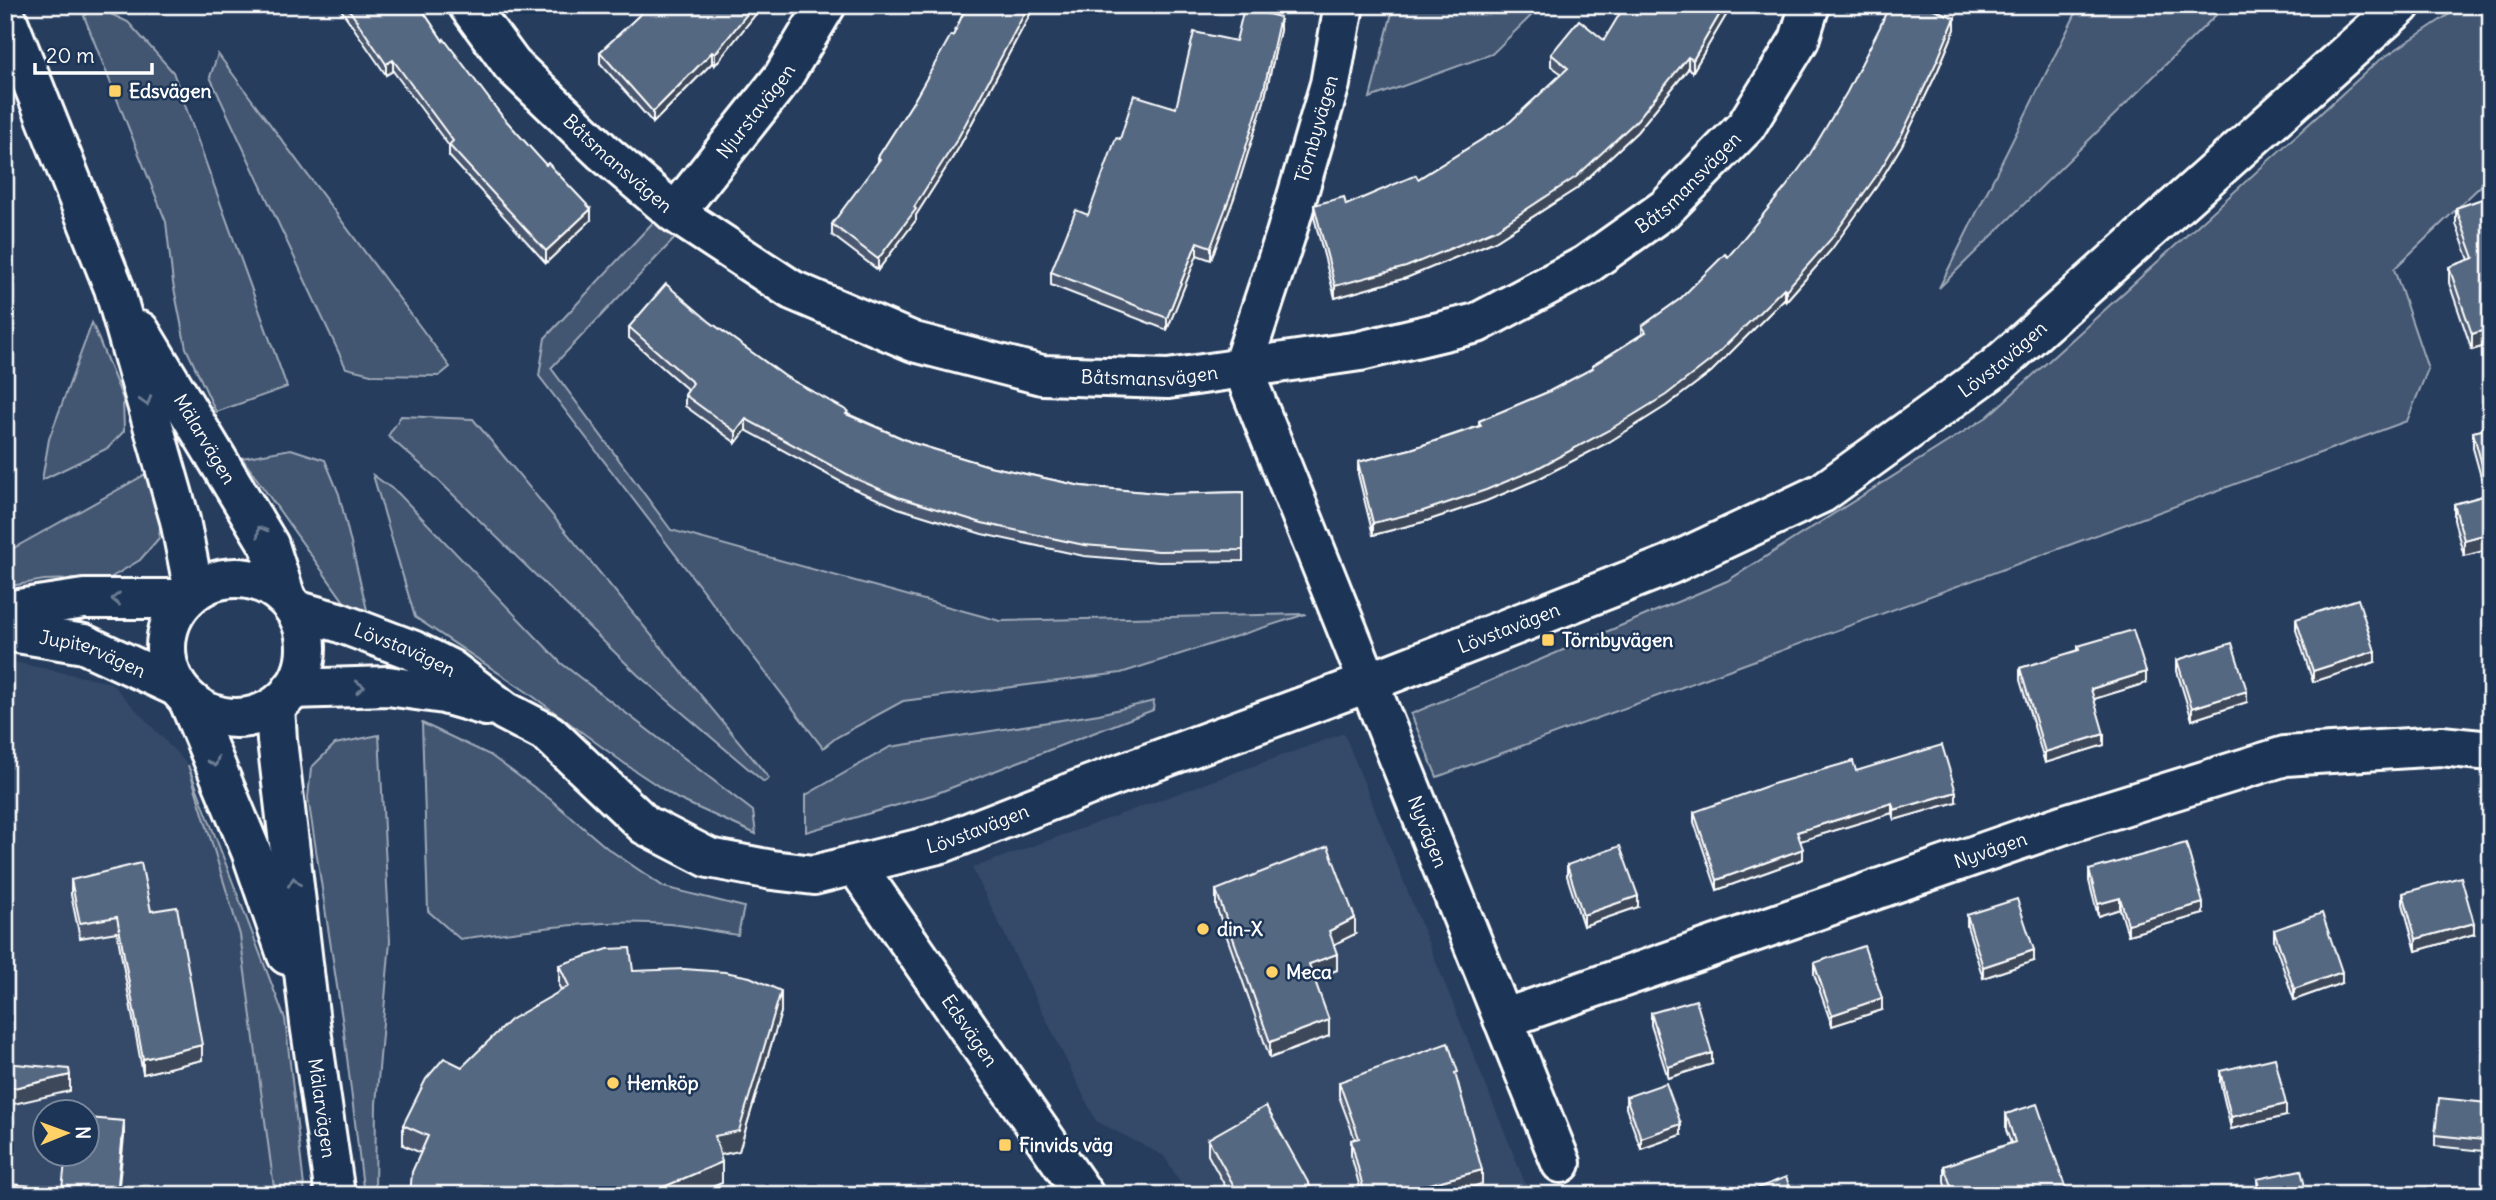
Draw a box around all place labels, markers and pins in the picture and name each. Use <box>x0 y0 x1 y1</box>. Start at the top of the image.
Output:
place label: Edsvägen <box>129 79 211 103</box>
marker: Edsvägen <box>107 83 123 99</box>
place label: Törnbyvägen <box>1562 628 1673 652</box>
marker: Törnbyvägen <box>1540 632 1556 648</box>
place label: din-X <box>1217 917 1263 941</box>
marker: din-X <box>1195 921 1211 937</box>
place label: Meca <box>1286 960 1332 984</box>
marker: Meca <box>1264 964 1280 980</box>
place label: Hemköp <box>627 1071 699 1095</box>
marker: Hemköp <box>605 1075 621 1091</box>
place label: Finvids väg <box>1019 1133 1113 1157</box>
marker: Finvids väg <box>997 1137 1013 1153</box>

